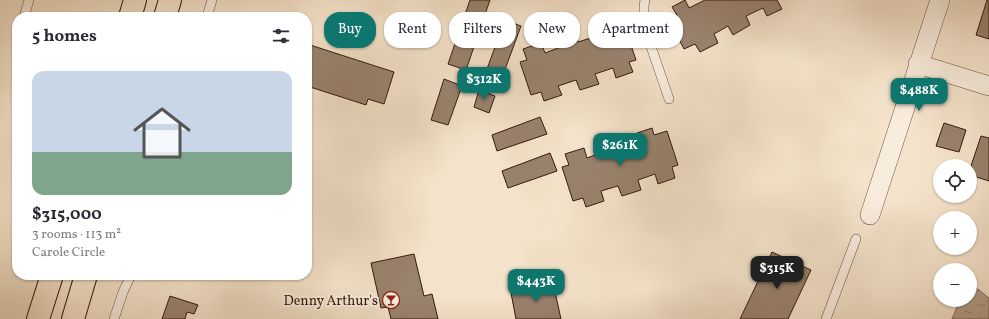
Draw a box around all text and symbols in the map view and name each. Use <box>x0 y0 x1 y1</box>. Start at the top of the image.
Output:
chip: Buy <box>324 12 376 48</box>
chip: Rent <box>384 12 441 48</box>
chip: Filters <box>449 12 516 48</box>
chip: New <box>524 12 580 48</box>
chip: Apartment <box>588 12 683 48</box>
text: 5 homes <box>32 25 97 48</box>
icon: filters <box>270 25 292 47</box>
pin: $312K <box>456 67 512 101</box>
text: $312K <box>466 71 502 89</box>
pin: $488K <box>891 78 947 112</box>
text: $488K <box>900 82 938 100</box>
icon: home <box>126 97 198 169</box>
pin: $261K <box>592 133 648 167</box>
text: $261K <box>602 137 638 155</box>
map controls <box>933 159 977 307</box>
button: locate <box>933 159 977 203</box>
text: $315,000 <box>32 203 102 226</box>
button: + <box>933 211 977 255</box>
text: 3 rooms · 113 m² <box>32 226 121 244</box>
text: Carole Circle <box>32 244 105 262</box>
pin: $315K <box>749 256 805 290</box>
text: $315K <box>760 260 794 278</box>
button: − <box>933 263 977 307</box>
pin: $443K <box>508 269 564 303</box>
text: $443K <box>517 273 555 291</box>
bar icon: Denny Arthur's <box>381 290 401 310</box>
place label: Denny Arthur's <box>284 292 378 311</box>

